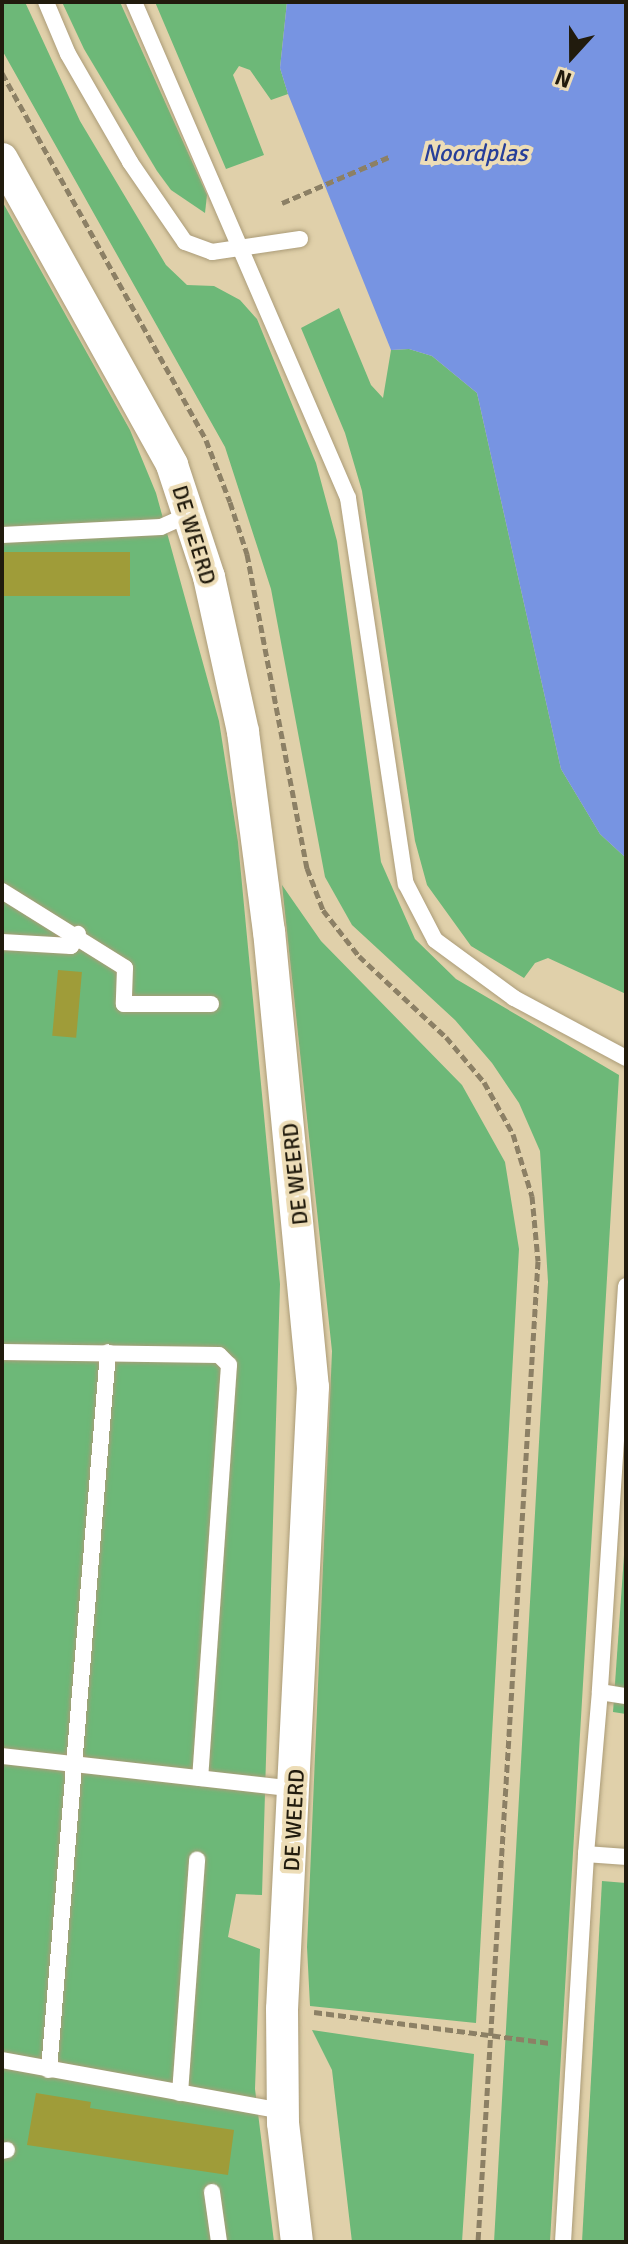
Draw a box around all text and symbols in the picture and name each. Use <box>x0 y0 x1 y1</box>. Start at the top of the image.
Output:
north arrow <box>532 16 612 96</box>
text: N <box>551 64 575 94</box>
water label: Noordplas <box>422 140 528 168</box>
street label: DE WEERD <box>166 482 222 588</box>
street label: DE WEERD <box>277 1122 313 1226</box>
street label: DE WEERD <box>278 1768 310 1872</box>

